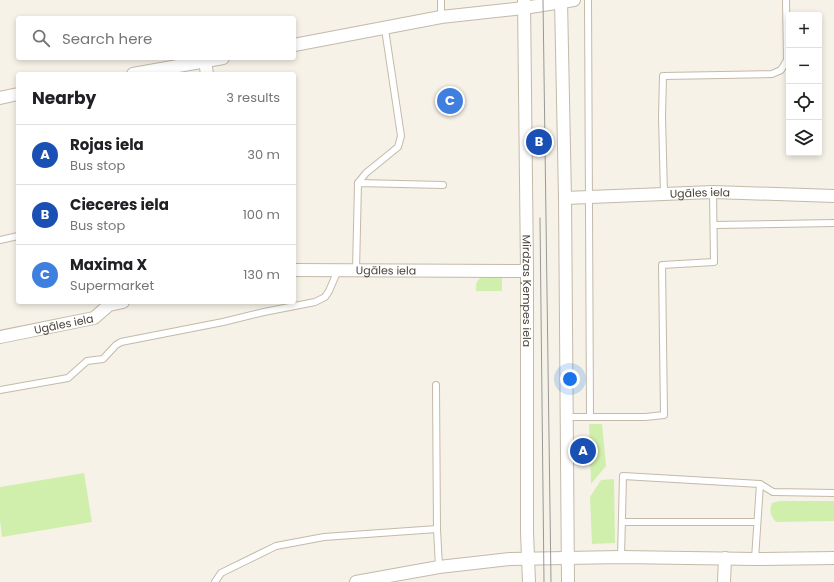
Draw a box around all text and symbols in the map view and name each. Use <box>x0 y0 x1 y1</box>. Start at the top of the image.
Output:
map controls <box>786 12 822 156</box>
button: + <box>786 12 822 48</box>
search box <box>16 16 296 60</box>
icon: search <box>30 27 52 49</box>
text: Search here <box>62 28 152 49</box>
button: − <box>786 48 822 84</box>
button: locate <box>786 84 822 120</box>
text: Nearby <box>32 86 96 110</box>
pin: C <box>437 86 463 116</box>
text: 3 results <box>226 88 280 107</box>
button: layers <box>786 120 822 156</box>
pin: B <box>526 127 552 157</box>
text: Rojas iela <box>70 134 144 155</box>
text: A <box>40 145 50 164</box>
text: 30 m <box>247 145 280 164</box>
text: Bus stop <box>70 156 125 175</box>
street label: Ugāles iela <box>669 184 730 202</box>
text: Cieceres iela <box>70 194 169 215</box>
text: B <box>41 205 49 224</box>
text: 100 m <box>243 205 280 224</box>
text: Bus stop <box>70 216 125 235</box>
street label: Mirdzas Ķempes iela <box>519 235 535 347</box>
text: Maxima X <box>70 254 147 275</box>
street label: Ugāles iela <box>356 262 416 279</box>
text: C <box>40 265 50 284</box>
text: 130 m <box>243 265 280 284</box>
text: Supermarket <box>70 276 154 295</box>
street label: Ugāles iela <box>33 310 95 338</box>
your location <box>560 369 580 389</box>
pin: A <box>570 436 596 466</box>

